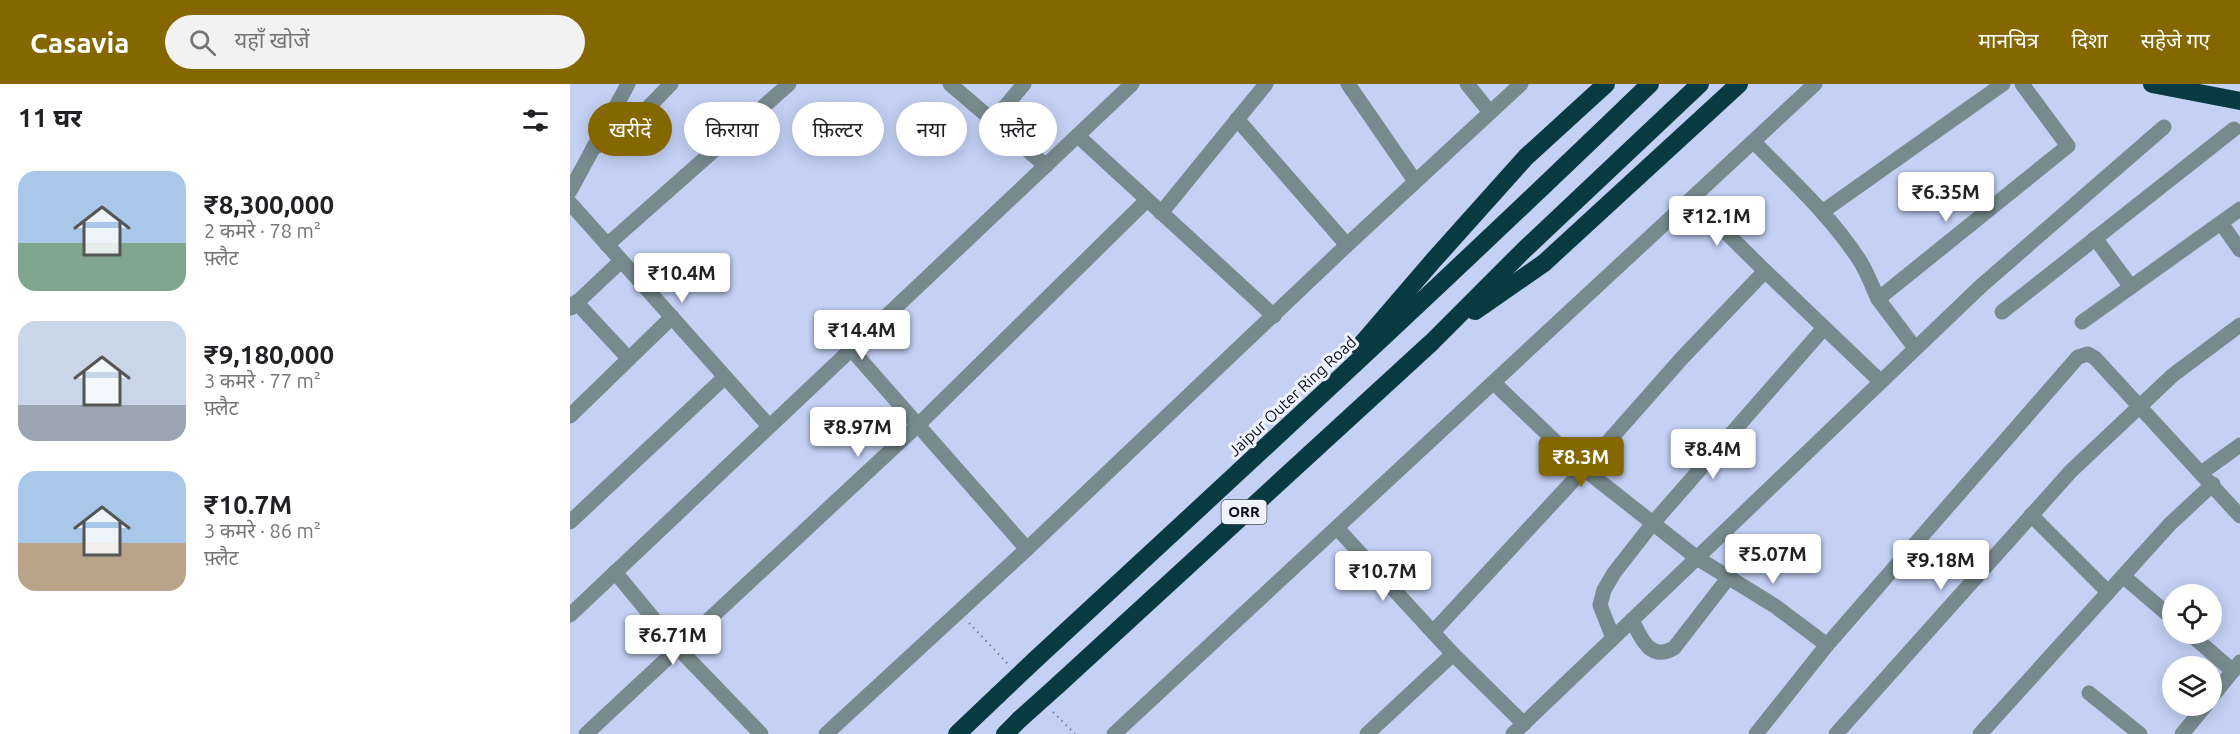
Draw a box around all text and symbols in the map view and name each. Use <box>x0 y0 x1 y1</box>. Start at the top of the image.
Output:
search box <box>165 15 585 69</box>
icon: search <box>186 26 219 59</box>
text: Casavia <box>30 27 129 58</box>
text: यहाँ खोजें <box>234 27 310 52</box>
text: मानचित्र <box>1978 28 2039 52</box>
text: दिशा <box>2072 28 2108 52</box>
text: सहेजे गए <box>2141 28 2210 52</box>
chip: खरीदें <box>588 102 672 156</box>
chip: किराया <box>684 102 780 156</box>
chip: फ़िल्टर <box>792 102 884 156</box>
chip: नया <box>896 102 967 156</box>
chip: फ़्लैट <box>979 102 1057 156</box>
text: 11 घर <box>18 103 82 132</box>
icon: filters <box>519 104 552 137</box>
pin: ₹6.35M <box>1897 172 1995 223</box>
text: ₹6.35M <box>1912 180 1980 203</box>
text: ₹8,300,000 <box>204 190 334 219</box>
icon: home <box>66 195 138 267</box>
pin: ₹12.1M <box>1668 196 1766 247</box>
text: ₹12.1M <box>1683 204 1751 227</box>
text: 2 कमरे · 78 m² <box>204 219 321 242</box>
text: फ़्लैट <box>204 246 239 269</box>
pin: ₹10.4M <box>633 253 731 304</box>
text: ₹10.4M <box>648 261 716 284</box>
pin: ₹14.4M <box>813 310 911 361</box>
text: ₹14.4M <box>828 318 896 341</box>
street label: Jaipur Outer Ring Road <box>1225 332 1359 460</box>
text: ₹9,180,000 <box>204 340 334 369</box>
icon: home <box>66 345 138 417</box>
text: 3 कमरे · 77 m² <box>204 369 321 392</box>
text: फ़्लैट <box>204 396 239 419</box>
pin: ₹8.97M <box>809 407 907 458</box>
text: ₹8.97M <box>824 415 892 438</box>
pin: ₹8.4M <box>1671 429 1755 480</box>
pin: ₹8.3M <box>1539 437 1623 488</box>
text: ₹8.4M <box>1685 437 1741 460</box>
text: ₹8.3M <box>1553 445 1609 468</box>
text: ₹10.7M <box>204 490 292 519</box>
icon: home <box>66 495 138 567</box>
road number: ORR <box>1222 500 1266 524</box>
text: 3 कमरे · 86 m² <box>204 519 321 542</box>
pin: ₹5.07M <box>1724 534 1822 585</box>
pin: ₹9.18M <box>1892 540 1990 591</box>
text: ₹5.07M <box>1739 542 1807 565</box>
text: फ़्लैट <box>204 546 239 569</box>
text: ₹9.18M <box>1907 548 1975 571</box>
pin: ₹10.7M <box>1334 551 1432 602</box>
text: ₹10.7M <box>1349 559 1417 582</box>
map controls <box>2162 584 2222 716</box>
button: locate <box>2162 584 2222 644</box>
pin: ₹6.71M <box>624 615 722 666</box>
text: ₹6.71M <box>639 623 707 646</box>
button: layers <box>2162 656 2222 716</box>

